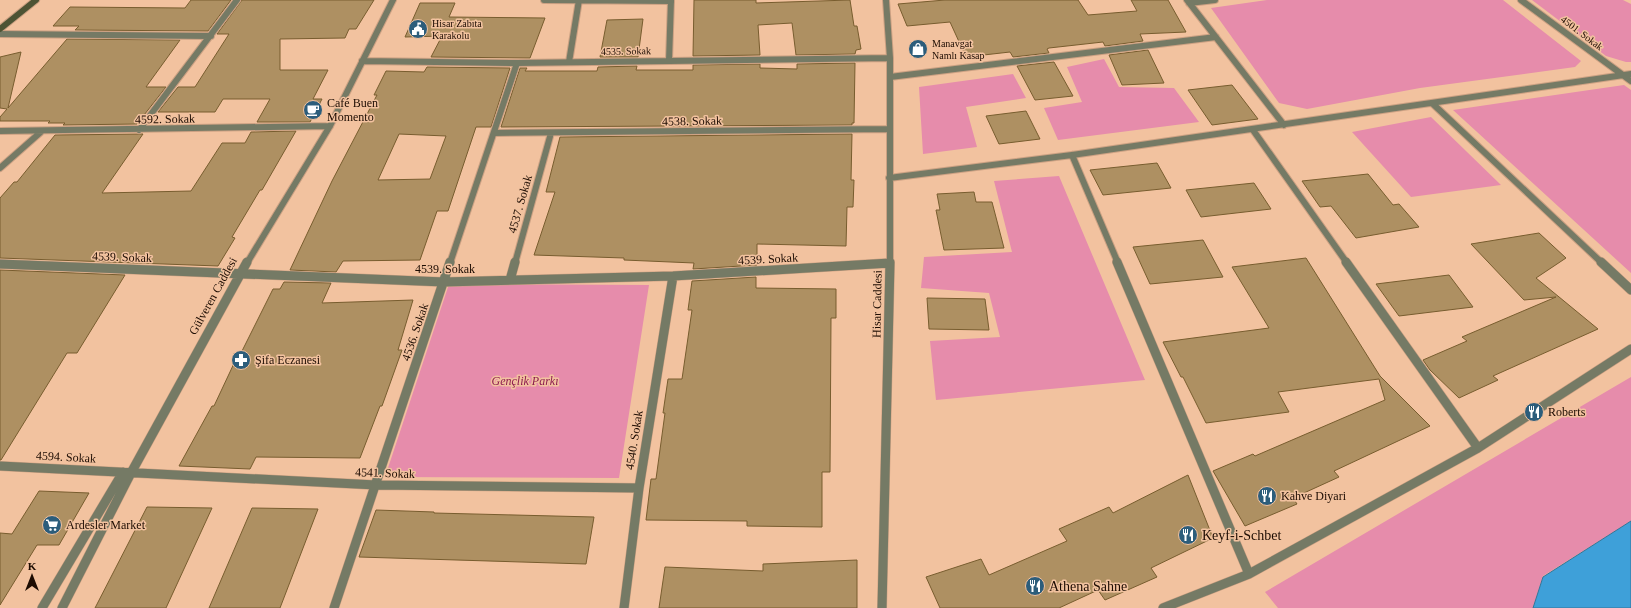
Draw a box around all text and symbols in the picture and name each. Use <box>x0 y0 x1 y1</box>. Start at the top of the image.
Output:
street label: 4501. Sokak <box>1559 14 1605 52</box>
public building icon: Hisar Zabıta Karakolu <box>407 18 429 40</box>
place label: Hisar Zabıta Karakolu <box>432 18 482 41</box>
shop icon: Manavgat Namlı Kasap <box>907 38 929 60</box>
place label: Manavgat Namlı Kasap <box>932 38 985 61</box>
street label: 4535. Sokak <box>601 45 651 57</box>
place label: Café Buen Momento <box>327 96 378 124</box>
cafe icon: Café Buen Momento <box>302 99 324 121</box>
street label: 4592. Sokak <box>135 111 195 127</box>
street label: 4538. Sokak <box>662 113 722 129</box>
street label: 4537. Sokak <box>505 173 535 235</box>
street label: 4539. Sokak <box>92 249 152 265</box>
street label: 4539. Sokak <box>738 250 798 268</box>
street label: Gülveren Caddesi <box>186 254 240 337</box>
street label: 4539. Sokak <box>415 262 475 276</box>
street label: Hisar Caddesi <box>869 269 885 338</box>
street label: 4536. Sokak <box>399 301 431 363</box>
pharmacy icon: Şifa Eczanesi <box>230 349 252 371</box>
place label: Şifa Eczanesi <box>255 353 321 367</box>
park label: Gençlik Parkı <box>492 374 558 388</box>
restaurant icon: Roberts <box>1523 401 1545 423</box>
place label: Roberts <box>1548 405 1586 419</box>
street label: 4540. Sokak <box>622 409 646 471</box>
street label: 4594. Sokak <box>36 448 96 466</box>
street label: 4541. Sokak <box>355 465 415 481</box>
restaurant icon: Kahve Diyari <box>1256 485 1278 507</box>
place label: Kahve Diyari <box>1281 489 1347 503</box>
supermarket icon: Ardesler Market <box>41 514 63 536</box>
place label: Ardesler Market <box>66 518 146 532</box>
restaurant icon: Keyf-i-Schbet <box>1177 524 1199 546</box>
place label: Keyf-i-Schbet <box>1202 528 1281 543</box>
north arrow <box>12 556 52 596</box>
text: K <box>28 560 37 572</box>
restaurant icon: Athena Sahne <box>1024 575 1046 597</box>
place label: Athena Sahne <box>1049 579 1127 594</box>

